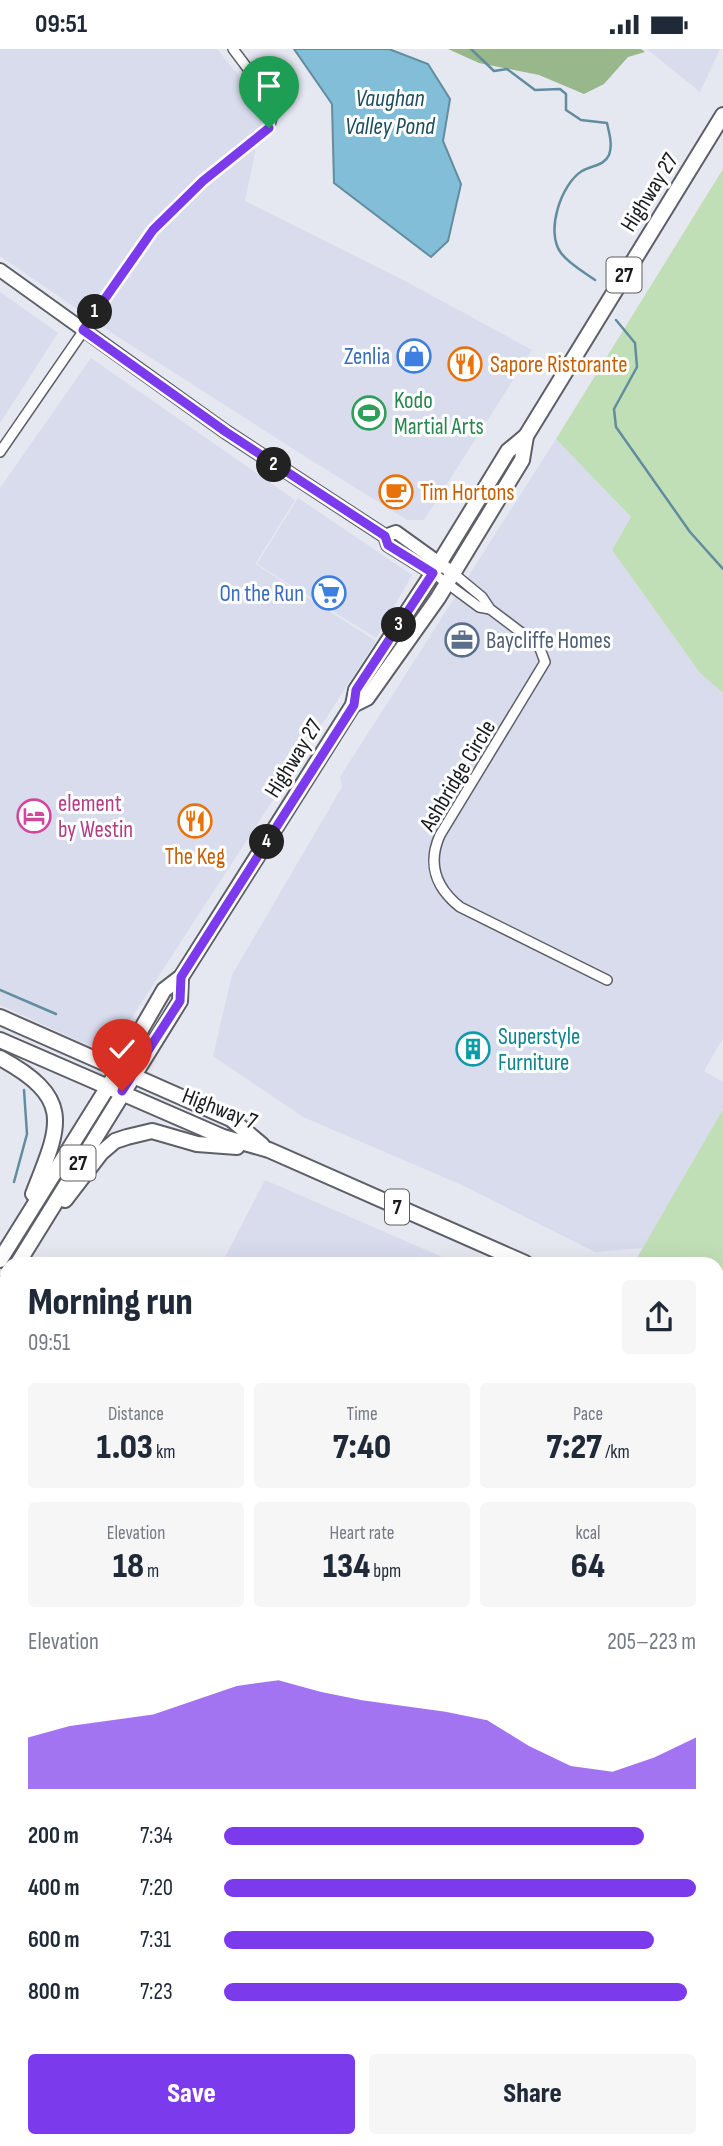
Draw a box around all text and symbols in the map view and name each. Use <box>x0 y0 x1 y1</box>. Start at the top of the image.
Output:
text: 09:51 <box>35 9 87 40</box>
pin <box>239 56 299 128</box>
icon: arrive <box>250 67 288 105</box>
water label: Vaughan Valley Pond <box>345 84 436 141</box>
street label: Highway 27 <box>615 148 685 237</box>
road number: 27 <box>606 257 642 293</box>
pin: 1 <box>78 295 112 329</box>
text: 1 <box>91 300 98 323</box>
shop icon: Zenlia <box>395 337 433 375</box>
place label: Zenlia <box>344 343 390 371</box>
restaurant icon: Sapore Ristorante <box>446 345 484 383</box>
place label: Sapore Ristorante <box>490 351 628 379</box>
place label: Kodo Martial Arts <box>394 387 484 441</box>
sports icon: Kodo Martial Arts <box>350 394 388 432</box>
pin: 2 <box>256 447 292 483</box>
text: 2 <box>269 453 278 476</box>
cafe icon: Tim Hortons <box>377 473 415 511</box>
place label: Tim Hortons <box>420 479 515 507</box>
supermarket icon: On the Run <box>310 574 348 612</box>
place label: On the Run <box>219 580 304 608</box>
pin: 3 <box>382 607 416 643</box>
text: 3 <box>394 613 403 636</box>
office icon: Baycliffe Homes <box>443 621 481 659</box>
place label: Baycliffe Homes <box>486 627 611 655</box>
street label: Highway 27 <box>259 714 329 803</box>
street label: Ashbridge Circle <box>413 715 502 837</box>
place label: element by Westin <box>58 790 133 844</box>
hotel icon: element by Westin <box>15 797 53 835</box>
restaurant icon: The Keg <box>176 802 214 840</box>
pin: 4 <box>250 825 284 859</box>
text: 4 <box>262 830 271 853</box>
place label: The Keg <box>165 843 225 871</box>
pin <box>92 1019 152 1091</box>
place label: Superstyle Furniture <box>498 1023 580 1077</box>
icon: check <box>103 1030 141 1068</box>
building icon: Superstyle Furniture <box>454 1030 492 1068</box>
street label: Highway 7 <box>178 1082 261 1136</box>
road number: 27 <box>60 1145 96 1181</box>
road number: 7 <box>385 1189 409 1225</box>
text: Morning run <box>28 1280 193 1325</box>
button: share <box>622 1280 696 1354</box>
text: 09:51 <box>28 1329 70 1357</box>
text: Distance <box>108 1403 164 1426</box>
text: Time <box>346 1403 378 1426</box>
text: Pace <box>573 1403 603 1426</box>
text: 1.03 <box>97 1426 153 1469</box>
text: 7:40 <box>333 1426 391 1469</box>
text: 7:27 <box>546 1426 602 1469</box>
text: km <box>153 1441 175 1464</box>
text: /km <box>602 1441 630 1464</box>
text: Elevation <box>107 1522 165 1545</box>
text: Heart rate <box>330 1522 394 1545</box>
text: kcal <box>575 1522 601 1545</box>
text: 18 <box>113 1545 144 1588</box>
text: 134 <box>323 1545 370 1588</box>
text: 64 <box>571 1545 605 1588</box>
text: m <box>144 1560 159 1583</box>
text: bpm <box>370 1560 401 1583</box>
text: Elevation <box>28 1628 99 1656</box>
text: 205–223 m <box>607 1628 696 1656</box>
text: 200 m <box>28 1822 79 1850</box>
text: 7:34 <box>140 1822 173 1850</box>
text: 400 m <box>28 1874 79 1902</box>
text: 7:20 <box>140 1874 173 1902</box>
text: 600 m <box>28 1926 80 1954</box>
text: 7:31 <box>140 1926 171 1954</box>
text: 800 m <box>28 1978 80 2006</box>
text: 7:23 <box>140 1978 173 2006</box>
button: Save <box>28 2054 355 2134</box>
button: Share <box>369 2054 696 2134</box>

